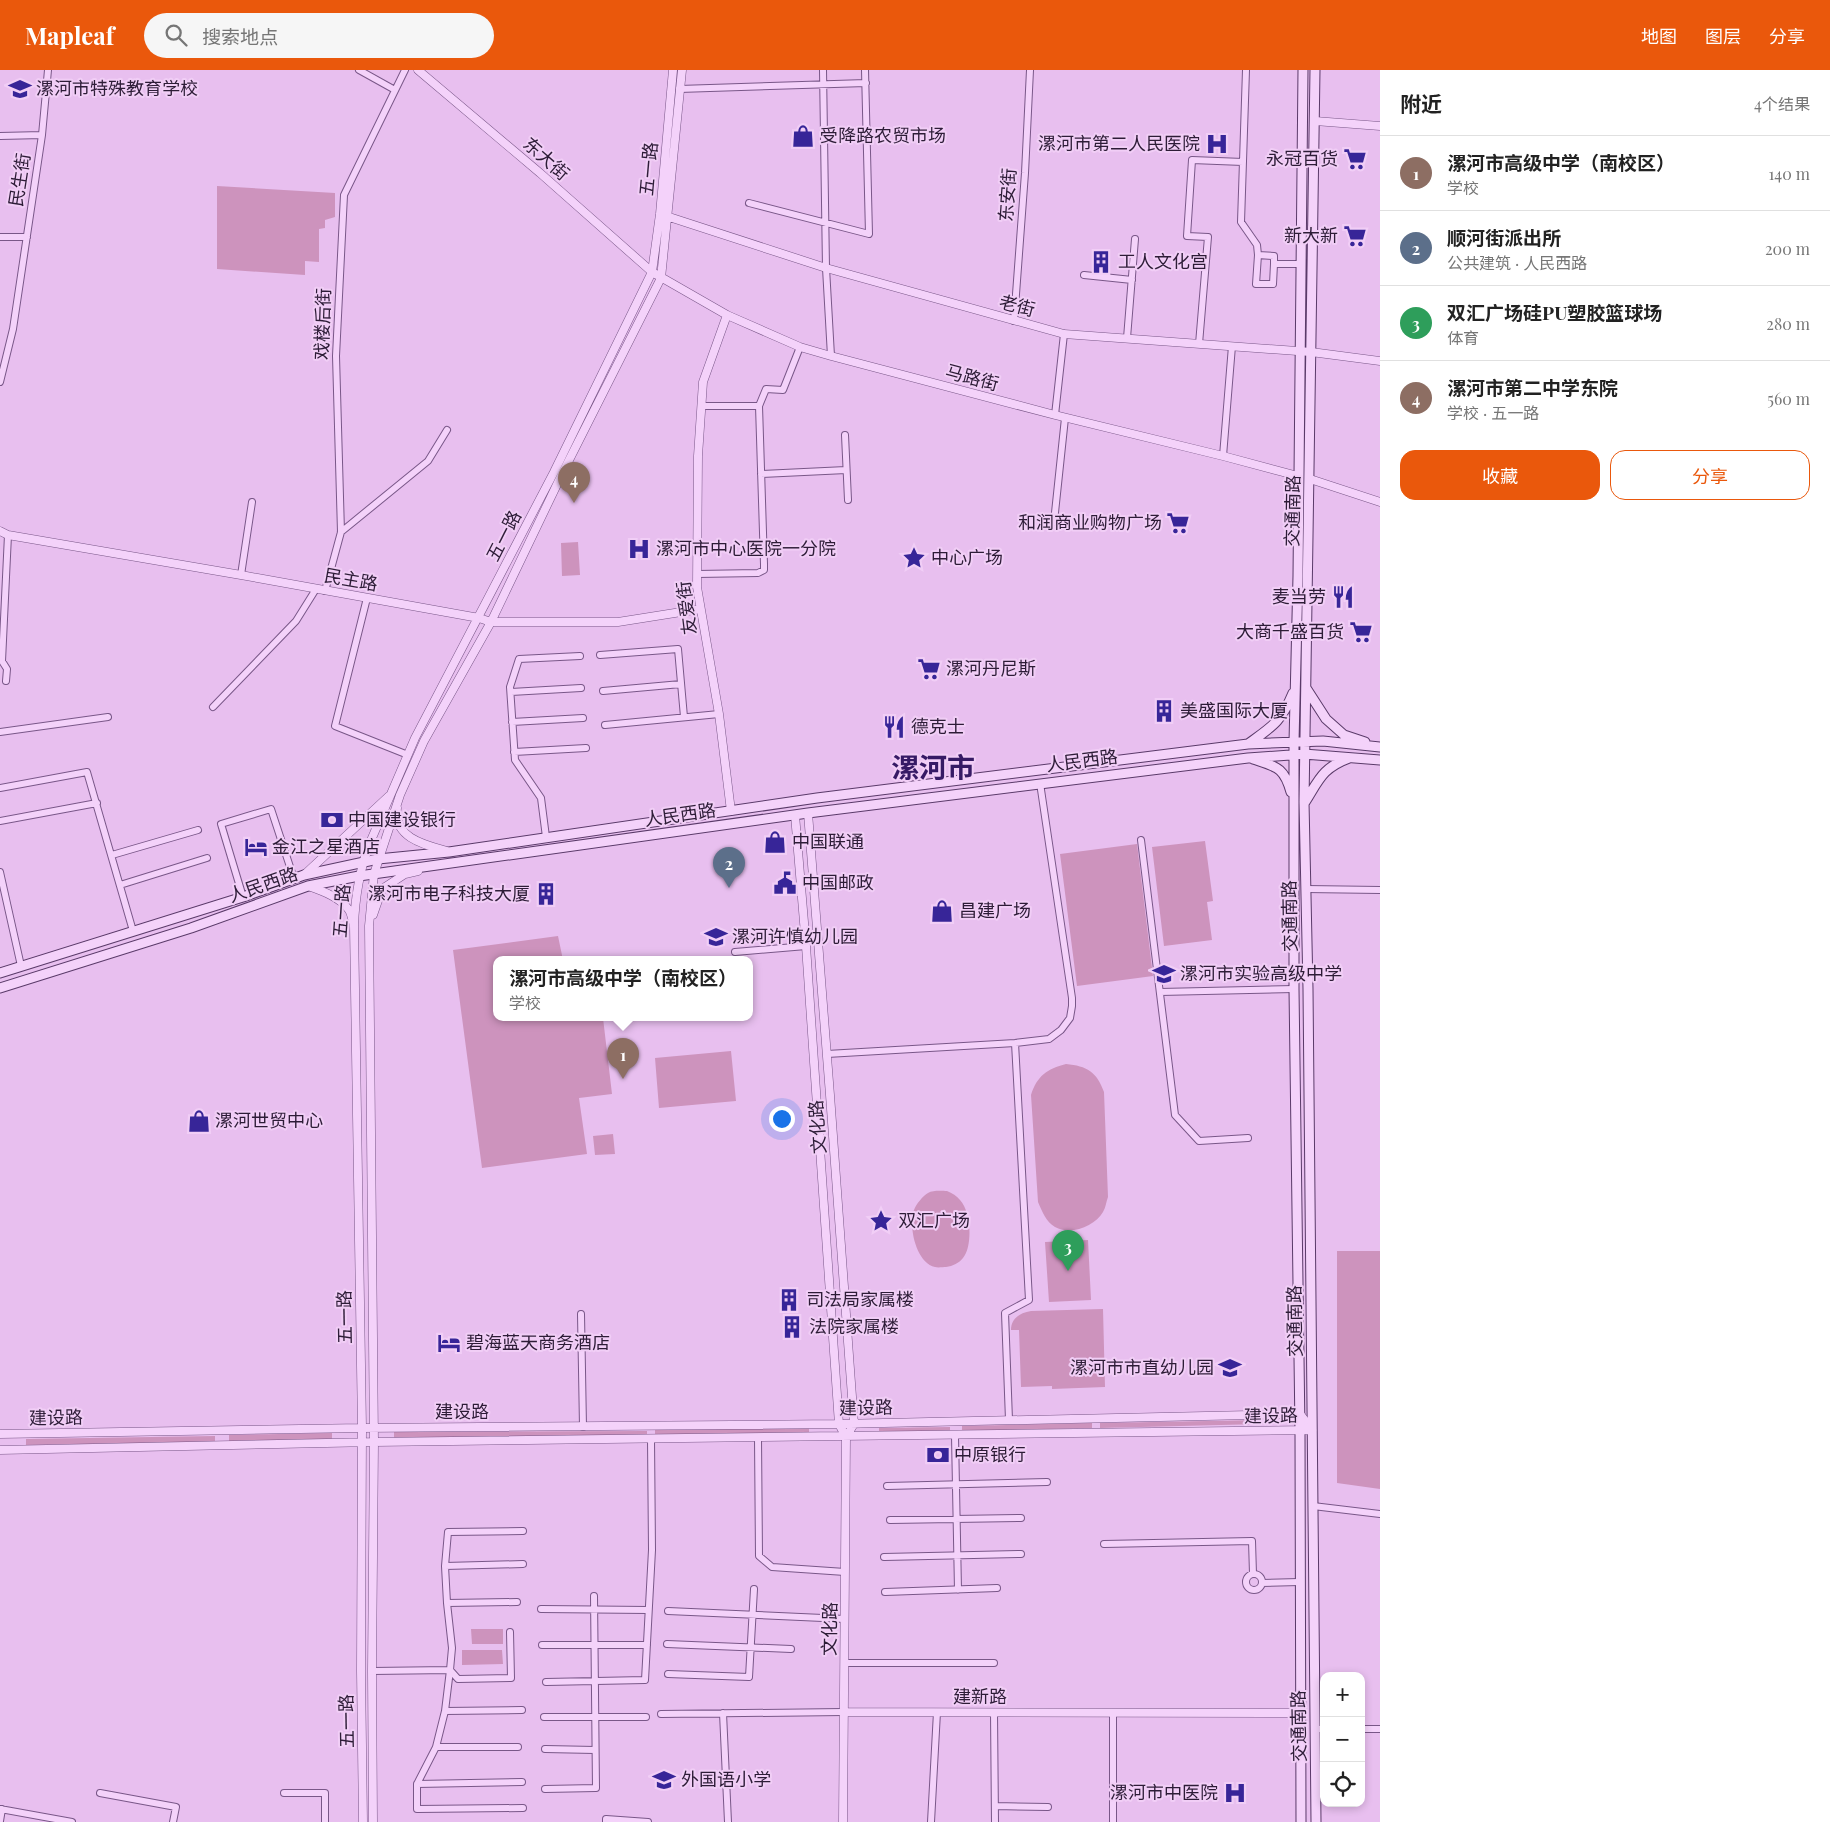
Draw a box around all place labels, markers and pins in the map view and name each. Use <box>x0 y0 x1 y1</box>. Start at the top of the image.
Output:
school or university icon: 漯河市特殊教育学校 <box>7 76 33 102</box>
place label: 漯河市特殊教育学校 <box>36 76 198 100</box>
shop icon: 受降路农贸市场 <box>790 123 816 149</box>
place label: 受降路农贸市场 <box>820 123 946 147</box>
place label: 漯河市第二人民医院 <box>1038 131 1200 155</box>
hospital icon: 漯河市第二人民医院 <box>1204 131 1230 157</box>
place label: 永冠百货 <box>1266 146 1338 170</box>
supermarket icon: 永冠百货 <box>1342 146 1368 172</box>
place label: 新大新 <box>1284 223 1338 247</box>
supermarket icon: 新大新 <box>1342 223 1368 249</box>
building icon: 工人文化宫 <box>1088 249 1114 275</box>
place label: 工人文化宫 <box>1118 249 1208 273</box>
pin: 4 <box>558 462 590 503</box>
place label: 和润商业购物广场 <box>1018 510 1162 534</box>
supermarket icon: 和润商业购物广场 <box>1165 510 1191 536</box>
hospital icon: 漯河市中心医院一分院 <box>626 536 652 562</box>
place label: 漯河市中心医院一分院 <box>656 536 836 560</box>
place icon: 中心广场 <box>901 545 927 571</box>
place label: 中心广场 <box>931 545 1003 569</box>
place label: 麦当劳 <box>1272 584 1326 608</box>
restaurant icon: 麦当劳 <box>1330 584 1356 610</box>
place label: 大商千盛百货 <box>1236 619 1344 643</box>
supermarket icon: 大商千盛百货 <box>1348 619 1374 645</box>
supermarket icon: 漯河丹尼斯 <box>916 656 942 682</box>
place label: 漯河丹尼斯 <box>946 656 1036 680</box>
building icon: 美盛国际大厦 <box>1151 698 1177 724</box>
place label: 美盛国际大厦 <box>1180 698 1288 722</box>
restaurant icon: 德克士 <box>881 714 907 740</box>
place label: 德克士 <box>911 714 965 738</box>
bank icon: 中国建设银行 <box>319 807 345 833</box>
place label: 中国建设银行 <box>348 807 456 831</box>
shop icon: 中国联通 <box>762 829 788 855</box>
place label: 中国联通 <box>792 829 864 853</box>
hotel icon: 金江之星酒店 <box>243 834 269 860</box>
place label: 金江之星酒店 <box>272 834 380 858</box>
pin: 2 <box>713 847 745 888</box>
public building icon: 中国邮政 <box>772 870 798 896</box>
place label: 中国邮政 <box>802 870 874 894</box>
place label: 漯河市电子科技大厦 <box>368 881 530 905</box>
building icon: 漯河市电子科技大厦 <box>533 881 559 907</box>
shop icon: 昌建广场 <box>929 898 955 924</box>
place label: 昌建广场 <box>959 898 1031 922</box>
school or university icon: 漯河许慎幼儿园 <box>703 924 729 950</box>
place label: 漯河许慎幼儿园 <box>732 924 858 948</box>
school or university icon: 漯河市实验高级中学 <box>1151 961 1177 987</box>
place label: 漯河市实验高级中学 <box>1180 961 1342 985</box>
pin: 1 <box>607 1038 639 1079</box>
shop icon: 漯河世贸中心 <box>186 1108 212 1134</box>
place label: 漯河世贸中心 <box>215 1108 323 1132</box>
place icon: 双汇广场 <box>868 1208 894 1234</box>
place label: 双汇广场 <box>898 1208 970 1232</box>
pin: 3 <box>1052 1230 1084 1271</box>
building icon: 司法局家属楼 <box>776 1287 802 1313</box>
place label: 司法局家属楼 <box>806 1287 914 1311</box>
building icon: 法院家属楼 <box>779 1314 805 1340</box>
place label: 法院家属楼 <box>809 1314 899 1338</box>
hotel icon: 碧海蓝天商务酒店 <box>436 1330 462 1356</box>
place label: 碧海蓝天商务酒店 <box>466 1330 610 1354</box>
place label: 漯河市市直幼儿园 <box>1070 1355 1214 1379</box>
school or university icon: 漯河市市直幼儿园 <box>1217 1355 1243 1381</box>
bank icon: 中原银行 <box>925 1442 951 1468</box>
place label: 中原银行 <box>954 1442 1026 1466</box>
school or university icon: 外国语小学 <box>651 1767 677 1793</box>
place label: 外国语小学 <box>681 1767 771 1791</box>
place label: 漯河市中医院 <box>1110 1780 1218 1804</box>
hospital icon: 漯河市中医院 <box>1222 1780 1248 1806</box>

